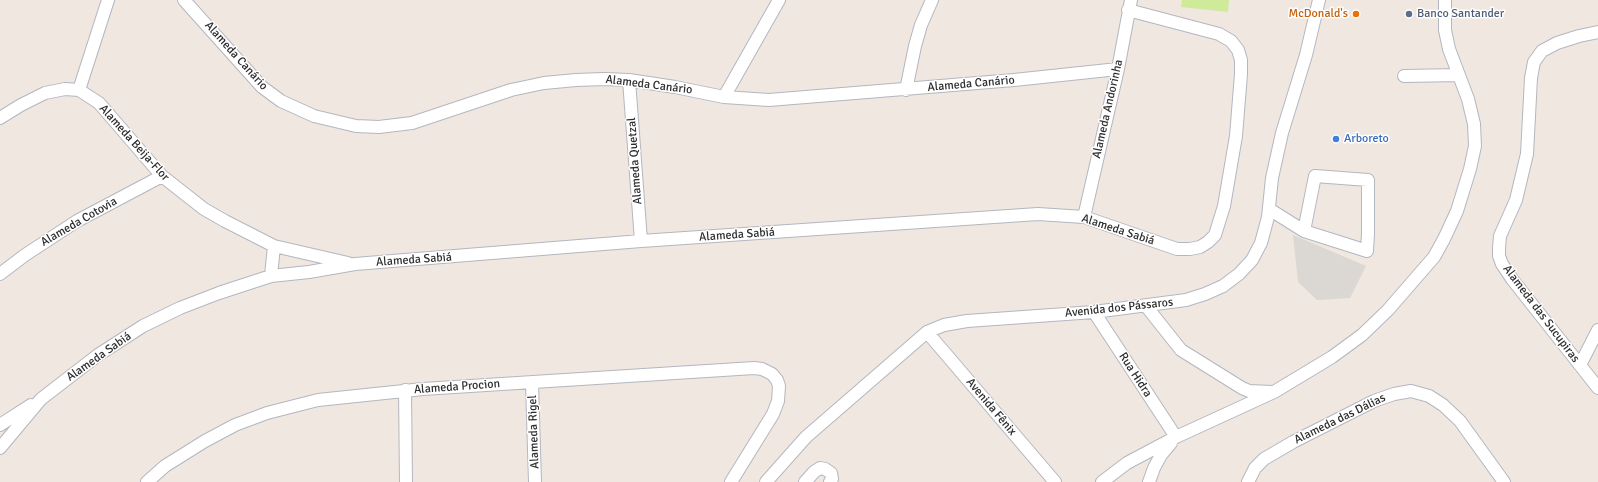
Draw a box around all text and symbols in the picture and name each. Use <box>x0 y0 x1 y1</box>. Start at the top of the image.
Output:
place label: McDonald's <box>1288 7 1348 21</box>
place label: Banco Santander <box>1417 7 1504 21</box>
marker: McDonald's <box>1351 9 1361 19</box>
marker: Banco Santander <box>1404 9 1414 19</box>
street label: Alameda Canário <box>201 19 271 93</box>
street label: Alameda Andorinha <box>1090 58 1126 160</box>
street label: Alameda Canário <box>605 73 693 97</box>
street label: Alameda Canário <box>927 73 1015 95</box>
street label: Alameda Beija-Flor <box>96 102 172 184</box>
street label: Alameda Quetzal <box>625 117 645 205</box>
place label: Arboreto <box>1344 132 1389 146</box>
marker: Arboreto <box>1331 134 1341 144</box>
street label: Alameda Cotovia <box>38 194 120 250</box>
street label: Alameda Sabiá <box>1080 211 1156 249</box>
street label: Alameda Sabiá <box>699 225 775 245</box>
street label: Alameda Sabiá <box>376 250 452 270</box>
street label: Alameda das Sucupiras <box>1500 262 1582 366</box>
street label: Avenida dos Pássaros <box>1064 295 1174 321</box>
street label: Alameda Sabiá <box>64 329 134 385</box>
street label: Rua Hidra <box>1115 350 1155 400</box>
street label: Avenida Fênix <box>963 375 1019 439</box>
street label: Alameda Procion <box>413 377 501 397</box>
street label: Alameda das Dálias <box>1292 391 1388 447</box>
street label: Alameda Rigel <box>526 395 542 469</box>

